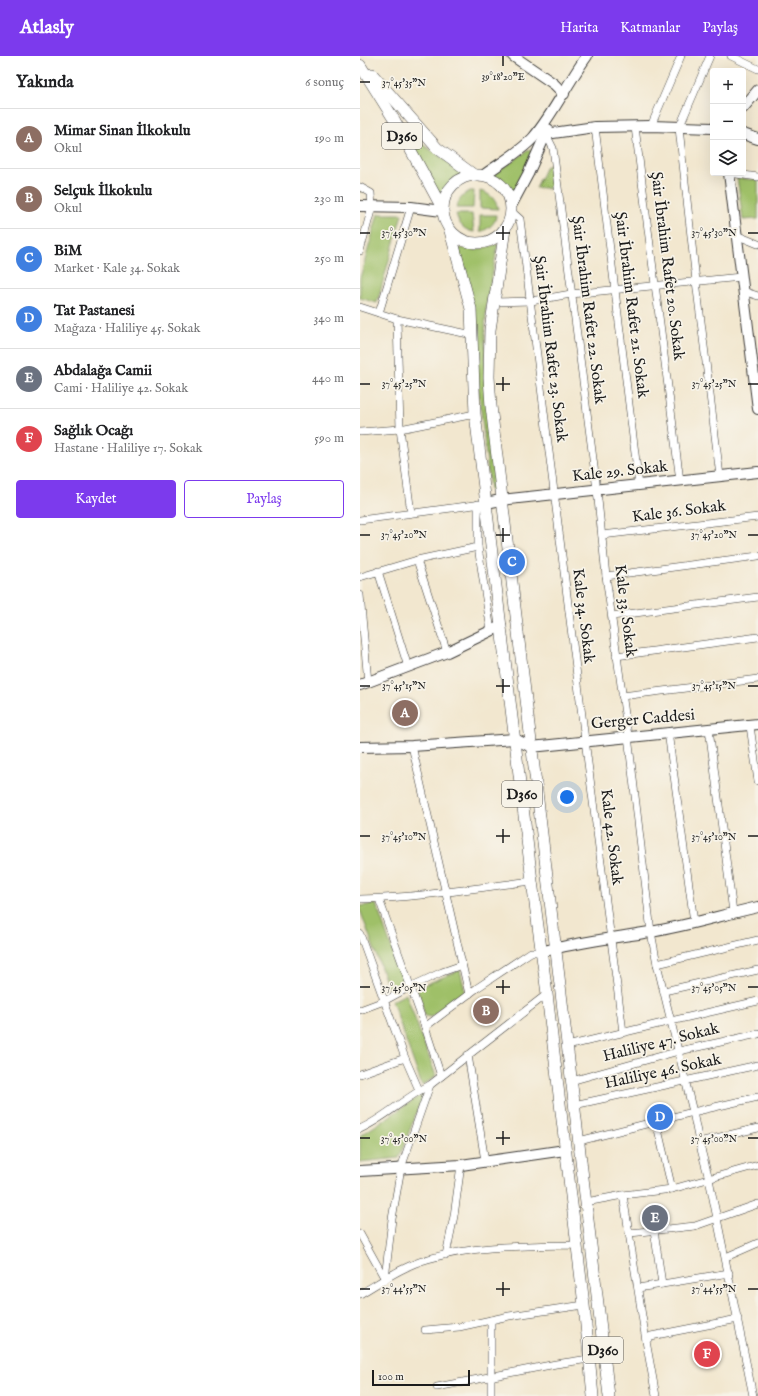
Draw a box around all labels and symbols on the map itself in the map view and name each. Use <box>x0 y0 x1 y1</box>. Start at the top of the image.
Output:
text: 39°18'20"E <box>481 71 525 84</box>
text: 37°45'35"N <box>382 77 426 90</box>
road number: D360 <box>382 123 422 149</box>
street label: Şair İbrahim Rafet 20. Sokak <box>646 170 691 362</box>
street label: Şair İbrahim Rafet 21. Sokak <box>610 210 654 400</box>
street label: Şair İbrahim Rafet 22. Sokak <box>567 215 612 406</box>
text: 37°45'30"N <box>381 227 427 240</box>
text: 37°45'30"N <box>691 227 737 240</box>
street label: Şair İbrahim Rafet 23. Sokak <box>529 254 573 444</box>
text: 37°45'25"N <box>382 378 427 391</box>
text: 37°45'25"N <box>692 378 737 391</box>
street label: Kale 29. Sokak <box>571 457 669 487</box>
street label: Kale 36. Sokak <box>631 496 727 528</box>
text: 37°45'20"N <box>381 529 427 542</box>
text: 37°45'20"N <box>691 529 737 542</box>
pin: C <box>499 547 525 577</box>
street label: Kale 33. Sokak <box>609 563 641 659</box>
street label: Kale 34. Sokak <box>567 567 599 665</box>
text: 37°45'15"N <box>382 680 426 693</box>
text: 37°45'15"N <box>692 680 736 693</box>
pin: A <box>392 698 418 728</box>
street label: Gerger Caddesi <box>590 706 696 734</box>
road number: D360 <box>502 781 542 807</box>
your location <box>557 787 577 807</box>
street label: Kale 42. Sokak <box>595 788 627 887</box>
text: 37°45'10"N <box>381 831 427 844</box>
text: 37°45'10"N <box>691 831 737 844</box>
text: 37°45'05"N <box>382 982 427 995</box>
text: 37°45'05"N <box>692 982 737 995</box>
pin: B <box>473 996 499 1026</box>
street label: Haliliye 47. Sokak <box>601 1019 722 1067</box>
street label: Haliliye 46. Sokak <box>603 1050 724 1094</box>
pin: D <box>647 1102 673 1132</box>
text: 37°45'00"N <box>381 1133 427 1146</box>
text: 37°45'00"N <box>691 1133 737 1146</box>
pin: E <box>642 1203 668 1233</box>
text: 37°44'55"N <box>381 1283 427 1296</box>
text: 37°44'55"N <box>691 1283 737 1296</box>
road number: D360 <box>583 1337 623 1363</box>
pin: F <box>694 1339 720 1369</box>
scale bar <box>372 1368 470 1387</box>

